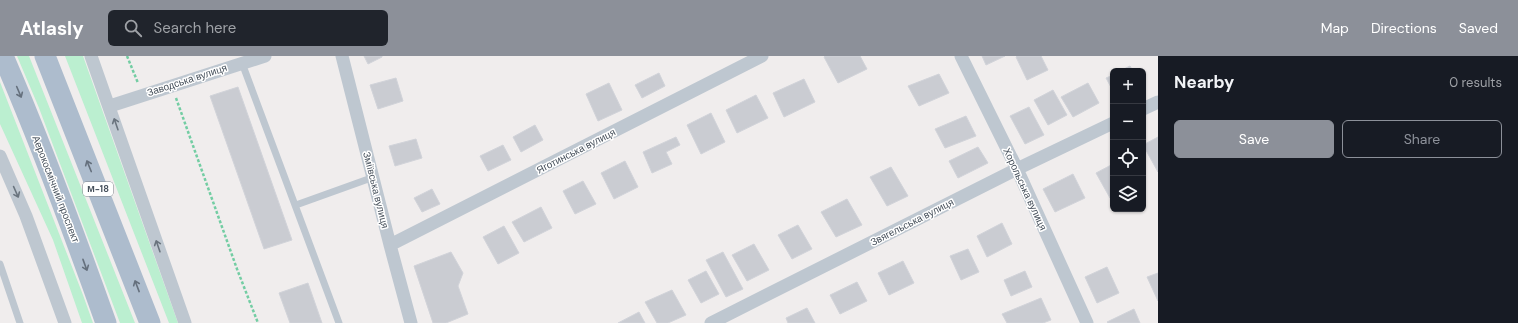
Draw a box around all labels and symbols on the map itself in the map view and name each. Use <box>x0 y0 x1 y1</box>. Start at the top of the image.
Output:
street label: Заводська вулиця <box>145 61 229 99</box>
one-way arrow <box>15 85 23 97</box>
one-way arrow <box>112 117 119 130</box>
street label: Яготинська вулиця <box>534 125 618 177</box>
street label: Аерокосмічний проспект <box>30 134 83 245</box>
street label: Хорольська вулиця <box>1000 146 1050 232</box>
street label: Зміївська вулиця <box>360 150 392 230</box>
one-way arrow <box>84 160 92 172</box>
road number: М-18 <box>83 182 113 196</box>
one-way arrow <box>12 186 20 198</box>
street label: Звягельська вулиця <box>868 195 956 249</box>
one-way arrow <box>154 241 162 253</box>
one-way arrow <box>82 259 90 271</box>
one-way arrow <box>132 281 140 293</box>

